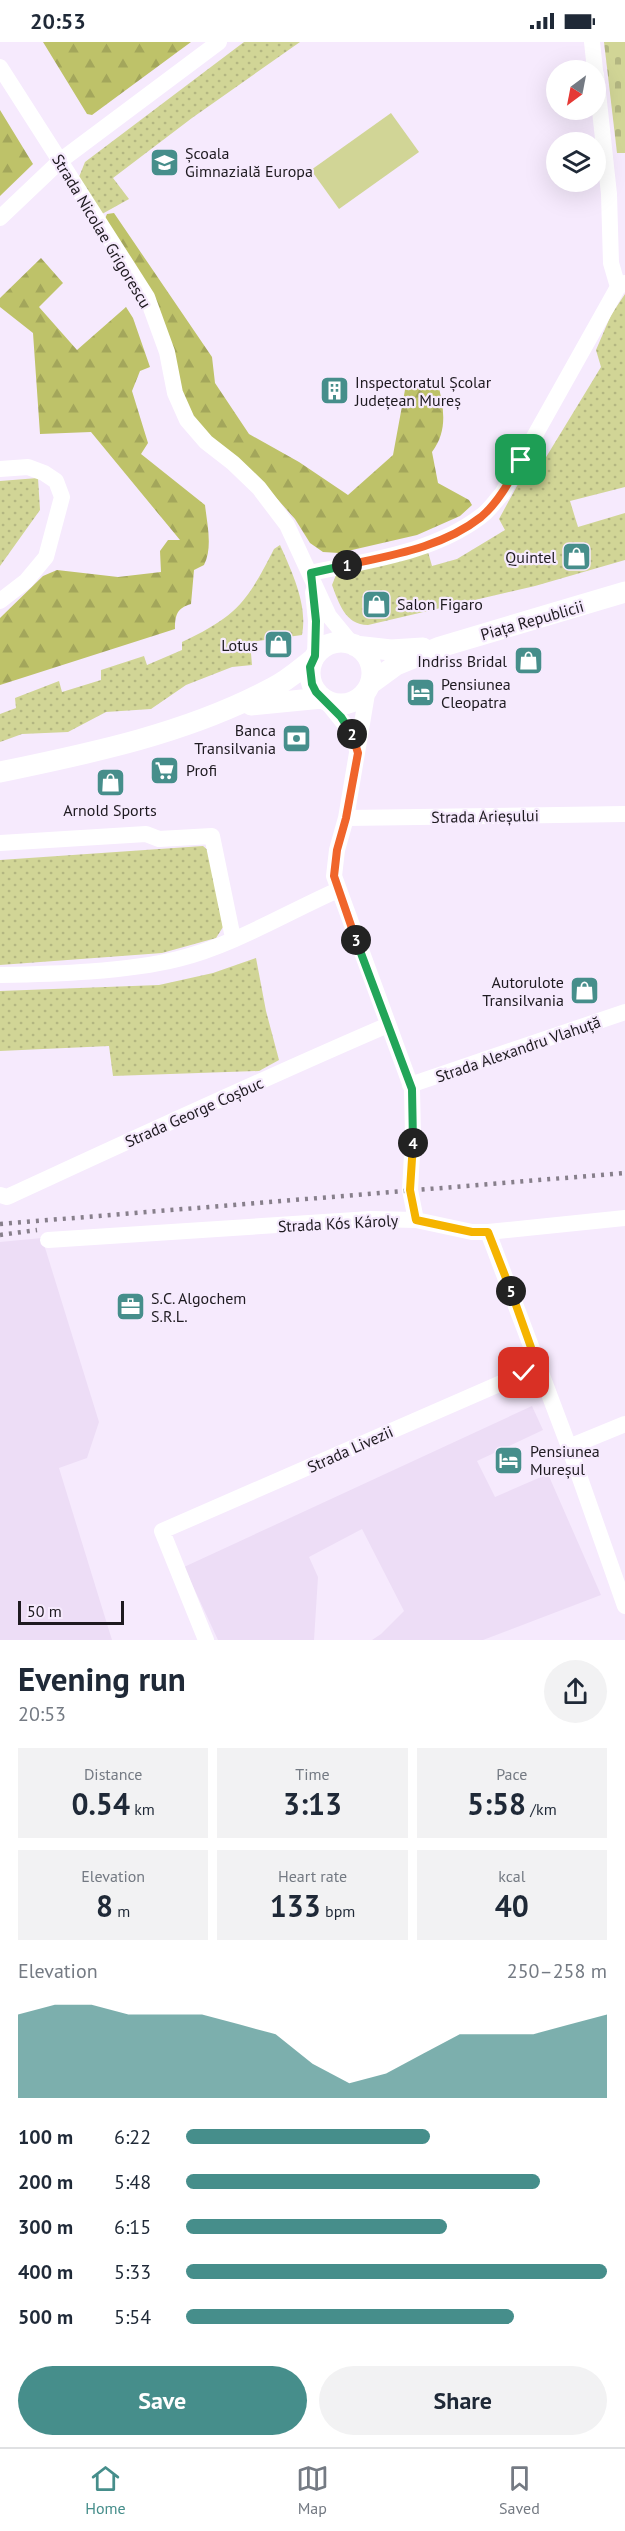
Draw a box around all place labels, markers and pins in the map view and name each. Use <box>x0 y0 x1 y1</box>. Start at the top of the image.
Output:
place label: Școala Gimnazială Europa <box>185 143 313 181</box>
school or university icon: Școala Gimnazială Europa <box>148 146 180 178</box>
place label: Inspectoratul Școlar Județean Mureș <box>354 372 492 410</box>
building icon: Inspectoratul Școlar Județean Mureș <box>318 375 350 407</box>
pin <box>495 434 546 485</box>
shop icon: Quintel <box>561 541 593 573</box>
place label: Quintel <box>505 547 556 567</box>
pin: 1 <box>332 550 362 580</box>
shop icon: Salon Figaro <box>360 588 392 620</box>
place label: Salon Figaro <box>397 594 483 614</box>
shop icon: Lotus <box>263 629 295 661</box>
place label: Lotus <box>221 635 258 655</box>
shop icon: Indriss Bridal <box>512 645 544 677</box>
place label: Indriss Bridal <box>417 651 507 671</box>
place label: Pensiunea Cleopatra <box>441 674 511 712</box>
hotel icon: Pensiunea Cleopatra <box>404 677 436 709</box>
pin: 2 <box>337 719 367 749</box>
place label: Banca Transilvania <box>194 720 276 758</box>
bank icon: Banca Transilvania <box>281 723 313 755</box>
supermarket icon: Profi <box>149 754 181 786</box>
place label: Profi <box>186 760 217 780</box>
shop icon: Arnold Sports <box>94 766 126 798</box>
place label: Arnold Sports <box>63 800 157 820</box>
pin: 3 <box>341 925 371 955</box>
place label: Autorulote Transilvania <box>482 972 564 1010</box>
shop icon: Autorulote Transilvania <box>569 975 601 1007</box>
pin: 4 <box>398 1128 428 1158</box>
pin: 5 <box>496 1276 526 1306</box>
place label: S.C. Algochem S.R.L. <box>151 1288 246 1326</box>
office icon: S.C. Algochem S.R.L. <box>114 1291 146 1323</box>
pin <box>498 1347 549 1398</box>
place label: Pensiunea Mureșul <box>530 1441 600 1479</box>
hotel icon: Pensiunea Mureșul <box>493 1444 525 1476</box>

